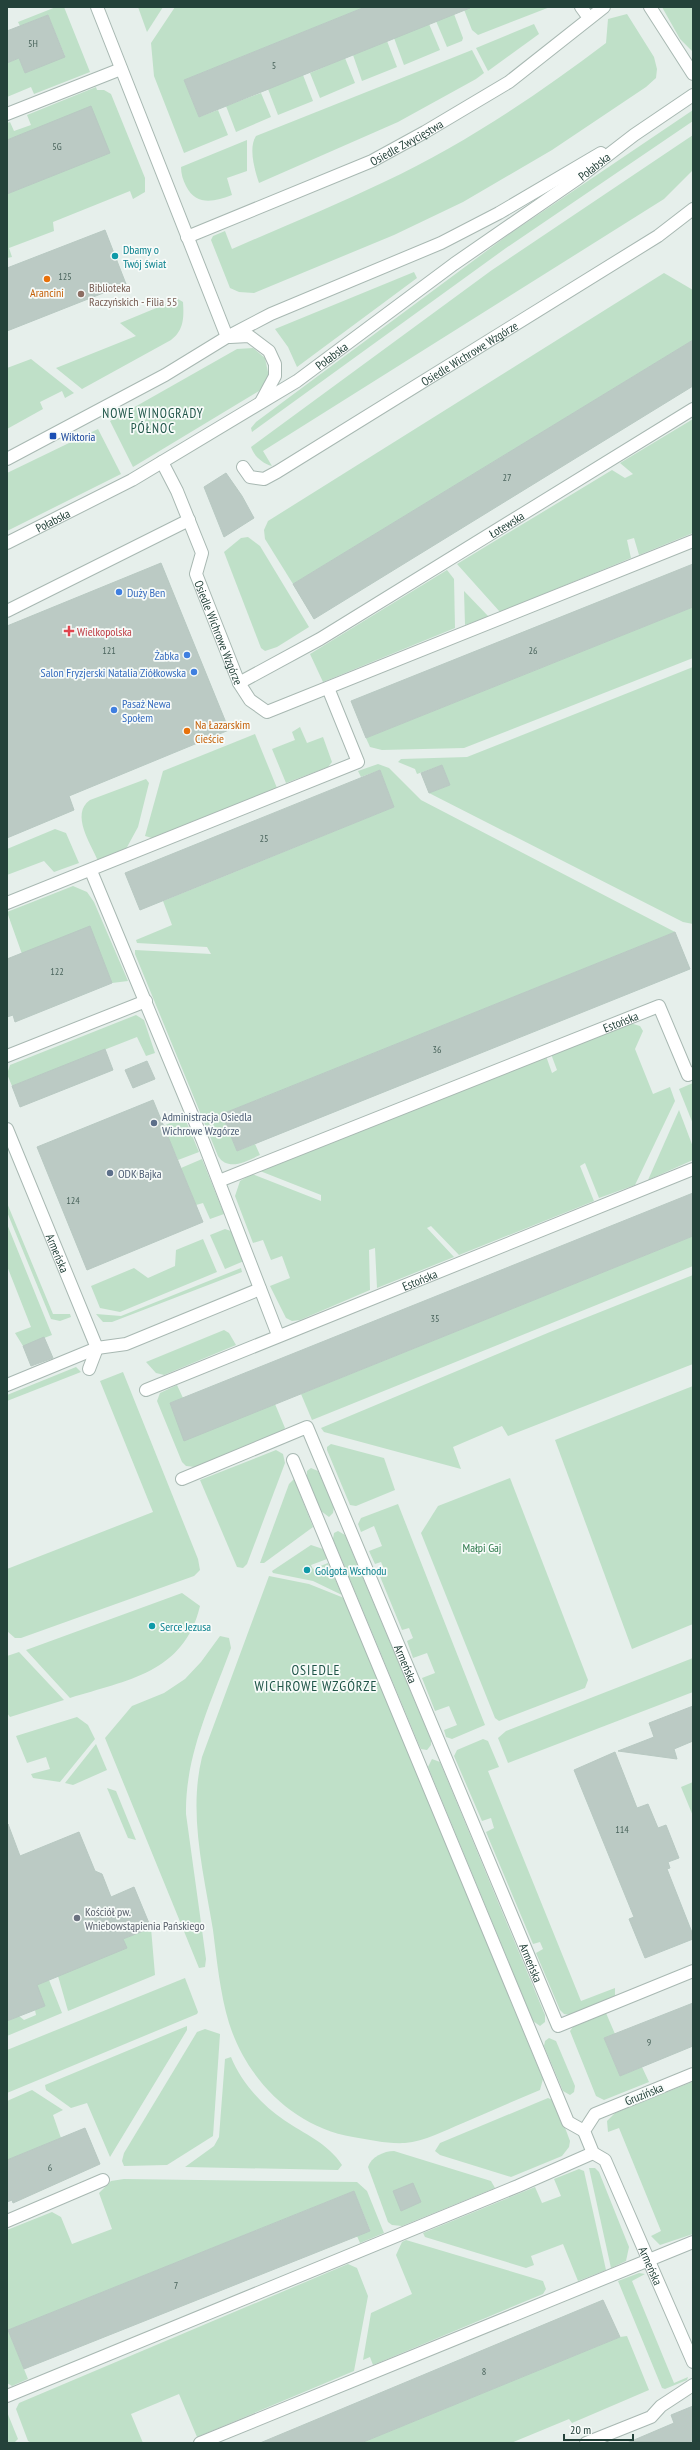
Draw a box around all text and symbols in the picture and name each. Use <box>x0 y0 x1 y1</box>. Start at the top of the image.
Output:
house number: 5H <box>28 37 38 50</box>
house number: 5 <box>272 59 276 72</box>
street label: Osiedle Zwycięstwa <box>367 116 446 168</box>
house number: 5G <box>52 140 62 153</box>
street label: Połabska <box>575 149 613 183</box>
place label: Dbamy o Twój świat <box>123 242 167 271</box>
marker: Dbamy o Twój świat <box>110 251 120 261</box>
house number: 125 <box>58 270 72 283</box>
marker: Arancini <box>42 274 52 284</box>
place label: Biblioteka Raczyńskich - Filia 55 <box>89 280 177 309</box>
place label: Arancini <box>30 285 64 300</box>
marker: Biblioteka Raczyńskich - Filia 55 <box>76 289 86 299</box>
street label: Osiedle Wichrowe Wzgórze <box>418 317 520 389</box>
street label: Połabska <box>312 338 350 373</box>
district label: NOWE WINOGRADY PÓŁNOC <box>102 405 204 437</box>
place label: Wiktoria <box>61 429 96 444</box>
marker: Wiktoria <box>48 431 58 441</box>
house number: 27 <box>503 471 512 484</box>
street label: Połabska <box>33 505 72 535</box>
street label: Łotewska <box>486 508 527 541</box>
street label: Osiedle Wichrowe Wzgórze <box>192 578 246 687</box>
place label: Duży Ben <box>127 585 165 600</box>
marker: Duży Ben <box>114 587 124 597</box>
place label: Wielkopolska <box>77 624 132 639</box>
marker: Wielkopolska <box>64 626 74 636</box>
house number: 121 <box>102 644 116 657</box>
house number: 26 <box>529 644 538 657</box>
place label: Żabka <box>154 648 179 663</box>
marker: Żabka <box>182 650 192 660</box>
place label: Salon Fryzjerski Natalia Ziółkowska <box>41 665 186 680</box>
marker: Salon Fryzjerski Natalia Ziółkowska <box>189 667 199 677</box>
place label: Pasaż Newa Społem <box>122 696 171 725</box>
marker: Pasaż Newa Społem <box>109 705 119 715</box>
place label: Na Łazarskim Cieście <box>195 717 250 746</box>
marker: Na Łazarskim Cieście <box>182 726 192 736</box>
house number: 25 <box>260 832 269 845</box>
house number: 122 <box>50 965 64 978</box>
street label: Estońska <box>601 1008 640 1035</box>
house number: 36 <box>433 1043 442 1056</box>
place label: Administracja Osiedla Wichrowe Wzgórze <box>162 1109 252 1138</box>
marker: Administracja Osiedla Wichrowe Wzgórze <box>149 1118 159 1128</box>
place label: ODK Bajka <box>118 1166 162 1181</box>
marker: ODK Bajka <box>105 1168 115 1178</box>
house number: 124 <box>66 1194 80 1207</box>
street label: Armeńska <box>43 1231 73 1275</box>
street label: Estońska <box>400 1266 439 1293</box>
house number: 35 <box>431 1312 440 1325</box>
park label: Małpi Gaj <box>463 1540 501 1555</box>
place label: Golgota Wschodu <box>315 1563 387 1578</box>
marker: Golgota Wschodu <box>302 1565 312 1575</box>
place label: Serce Jezusa <box>160 1619 211 1634</box>
marker: Serce Jezusa <box>147 1621 157 1631</box>
street label: Armeńska <box>391 1642 421 1685</box>
district label: OSIEDLE WICHROWE WZGÓRZE <box>255 1661 377 1695</box>
house number: 114 <box>615 1823 629 1836</box>
place label: Kościół pw. Wniebowstąpienia Pańskiego <box>85 1904 205 1933</box>
marker: Kościół pw. Wniebowstąpienia Pańskiego <box>72 1913 82 1923</box>
street label: Armeńska <box>517 1941 546 1984</box>
house number: 9 <box>647 2036 651 2049</box>
street label: Gruzińska <box>623 2079 666 2108</box>
house number: 6 <box>48 2161 53 2174</box>
street label: Armeńska <box>636 2244 666 2287</box>
house number: 7 <box>174 2279 178 2292</box>
house number: 8 <box>482 2365 486 2378</box>
scale bar <box>564 2416 633 2442</box>
text: 20 m <box>570 2422 591 2437</box>

